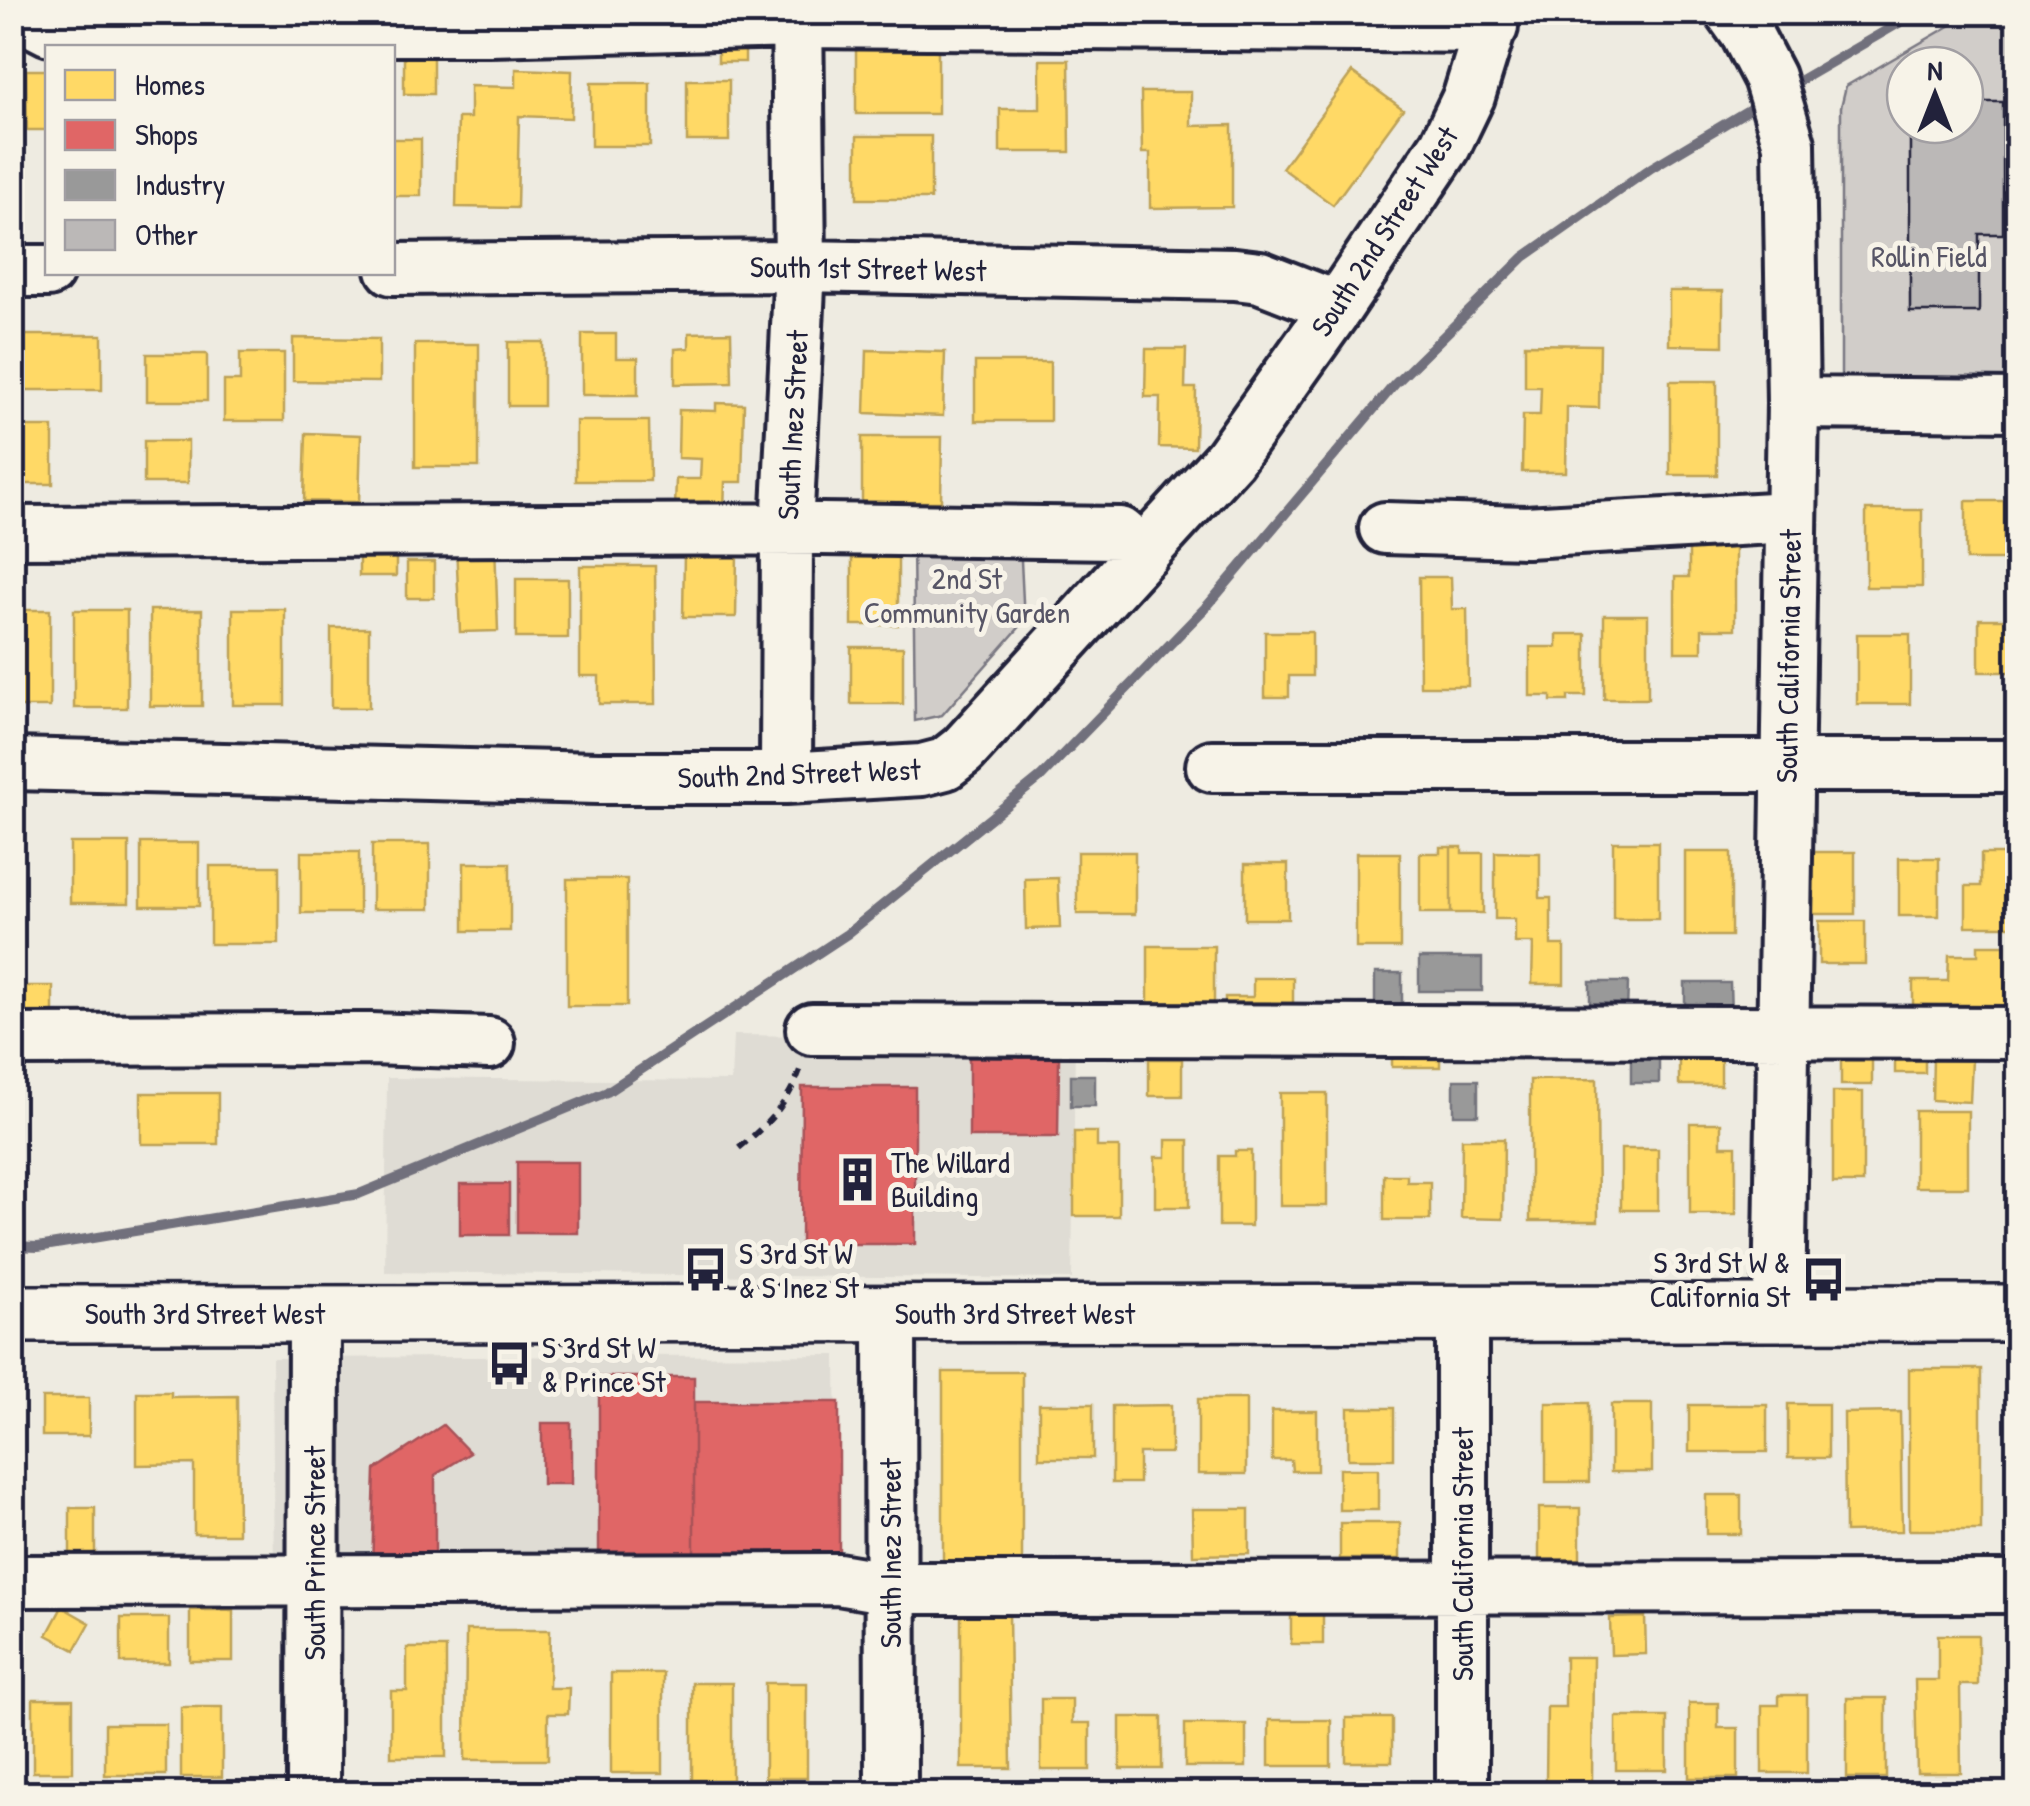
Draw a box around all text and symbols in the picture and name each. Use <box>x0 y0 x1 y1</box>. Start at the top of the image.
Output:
legend <box>45 45 395 275</box>
north arrow <box>1885 45 1985 145</box>
text: N <box>1928 51 1943 89</box>
text: Homes <box>135 64 205 104</box>
text: Shops <box>135 114 198 154</box>
street label: South 2nd Street West <box>1301 118 1467 344</box>
text: Industry <box>135 164 225 204</box>
text: Other <box>135 214 199 254</box>
park label: Rollin Field <box>1871 236 1987 276</box>
street label: South 1st Street West <box>749 246 987 290</box>
street label: South Inez Street <box>767 329 817 521</box>
street label: South California Street <box>1766 528 1810 783</box>
park label: 2nd St Community Garden <box>864 558 1070 632</box>
street label: South 2nd Street West <box>677 749 922 797</box>
place label: The Willard Building <box>891 1142 1010 1216</box>
building icon: The Willard Building <box>834 1155 882 1203</box>
place label: S 3rd St W & S Inez St <box>739 1233 860 1307</box>
place label: S 3rd St W & California St <box>1650 1242 1791 1316</box>
bus stop icon: S 3rd St W & S Inez St <box>682 1246 730 1294</box>
bus stop icon: S 3rd St W & California St <box>1799 1255 1847 1303</box>
street label: South 3rd Street West <box>85 1293 326 1333</box>
street label: South 3rd Street West <box>895 1293 1136 1333</box>
place label: S 3rd St W & Prince St <box>542 1327 666 1401</box>
bus stop icon: S 3rd St W & Prince St <box>485 1340 533 1388</box>
street label: South California Street <box>1442 1426 1482 1681</box>
street label: South Prince Street <box>294 1445 334 1660</box>
street label: South Inez Street <box>870 1457 910 1648</box>

